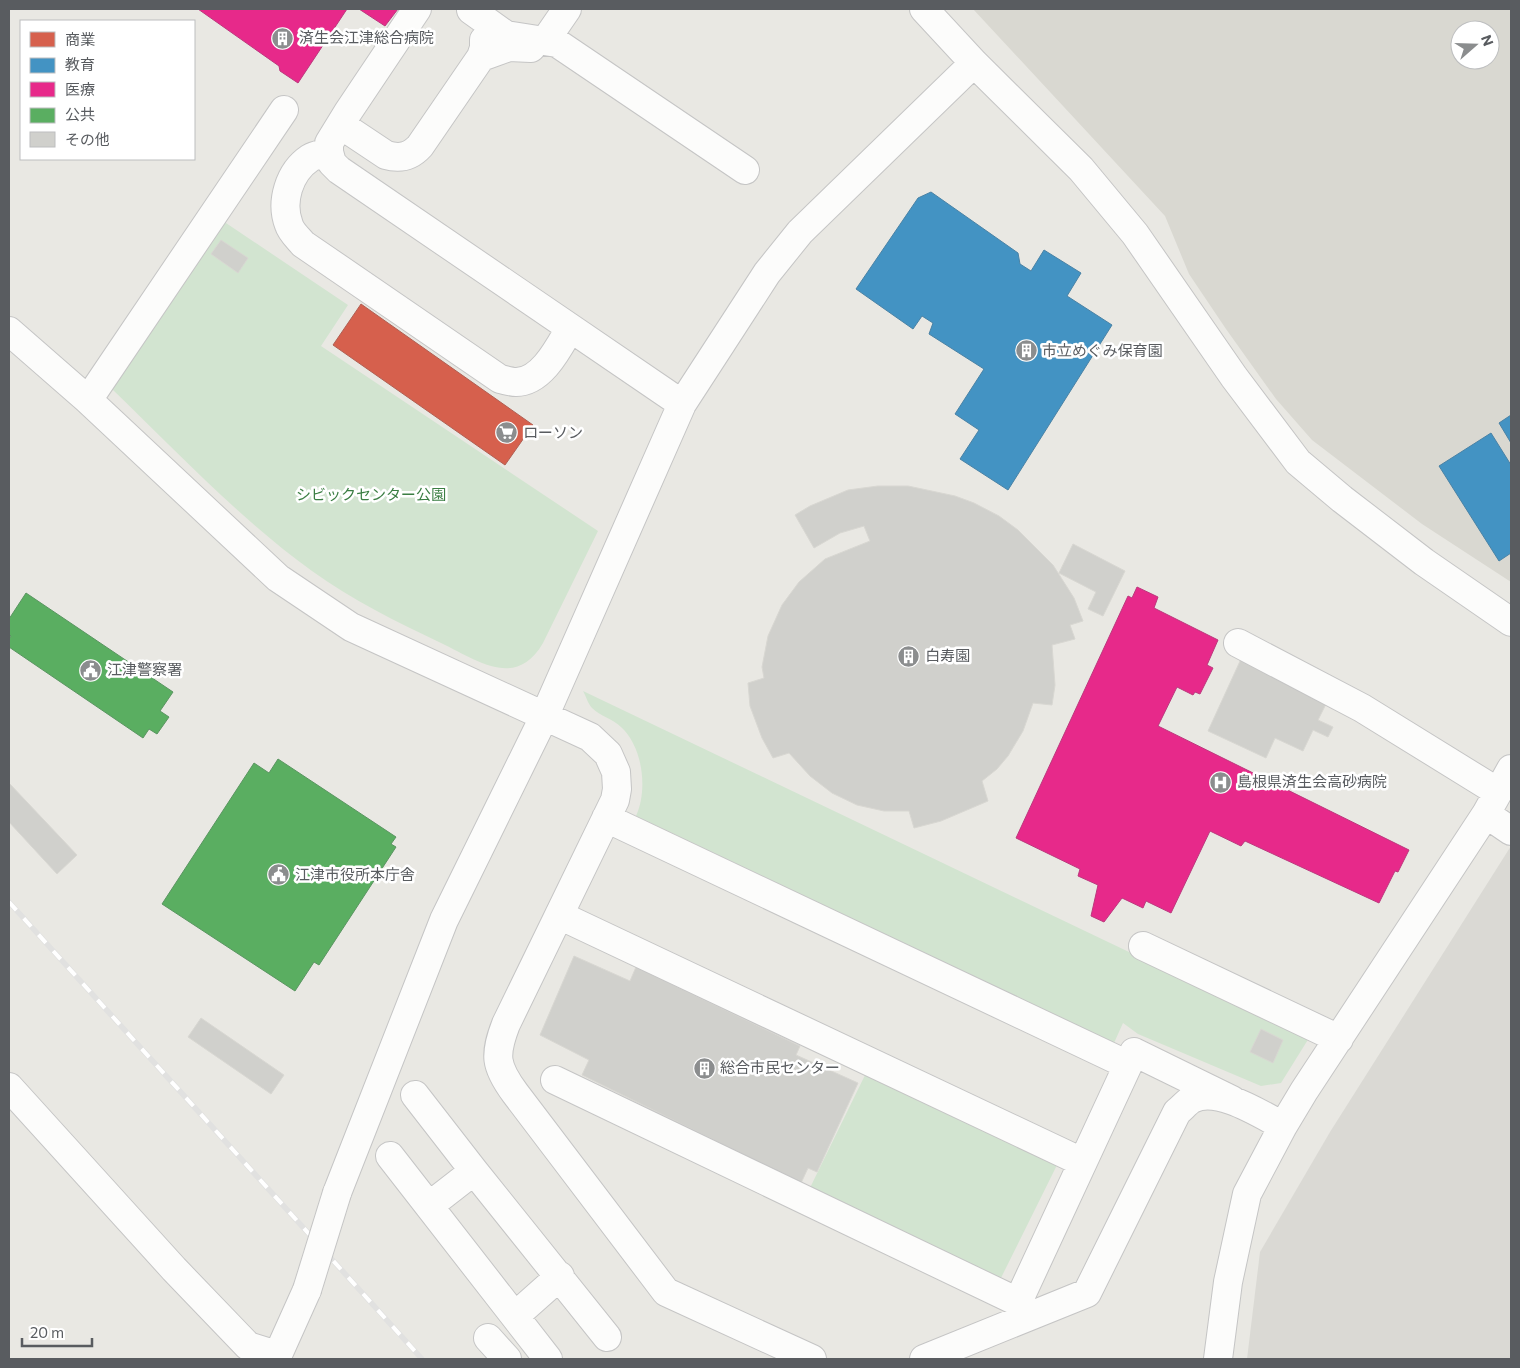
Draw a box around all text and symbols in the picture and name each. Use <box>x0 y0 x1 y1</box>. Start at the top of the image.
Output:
legend <box>20 20 195 160</box>
north arrow <box>1450 20 1500 70</box>
building icon: 済生会江津総合病院 <box>271 26 295 50</box>
place label: 済生会江津総合病院 <box>299 28 434 46</box>
text: 商業 <box>65 30 95 48</box>
text: N <box>1478 33 1497 48</box>
text: 教育 <box>65 55 95 73</box>
text: 医療 <box>65 80 95 98</box>
text: 公共 <box>65 105 95 123</box>
text: その他 <box>65 130 110 148</box>
building icon: 市立めぐみ保育園 <box>1014 339 1038 363</box>
place label: 市立めぐみ保育園 <box>1042 341 1162 359</box>
supermarket icon: ローソン <box>495 421 519 445</box>
place label: ローソン <box>523 423 583 441</box>
park label: シビックセンター公園 <box>296 485 446 503</box>
building icon: 白寿園 <box>897 644 921 668</box>
place label: 白寿園 <box>925 646 970 664</box>
public building icon: 江津警察署 <box>79 658 103 682</box>
place label: 江津警察署 <box>107 660 182 678</box>
hospital icon: 島根県済生会高砂病院 <box>1209 770 1233 794</box>
place label: 島根県済生会高砂病院 <box>1237 772 1387 790</box>
public building icon: 江津市役所本庁舎 <box>267 863 291 887</box>
place label: 江津市役所本庁舎 <box>295 865 415 883</box>
building icon: 総合市民センター <box>692 1056 716 1080</box>
place label: 総合市民センター <box>720 1058 840 1076</box>
scale bar <box>22 1316 92 1348</box>
text: 20 m <box>30 1323 64 1341</box>

